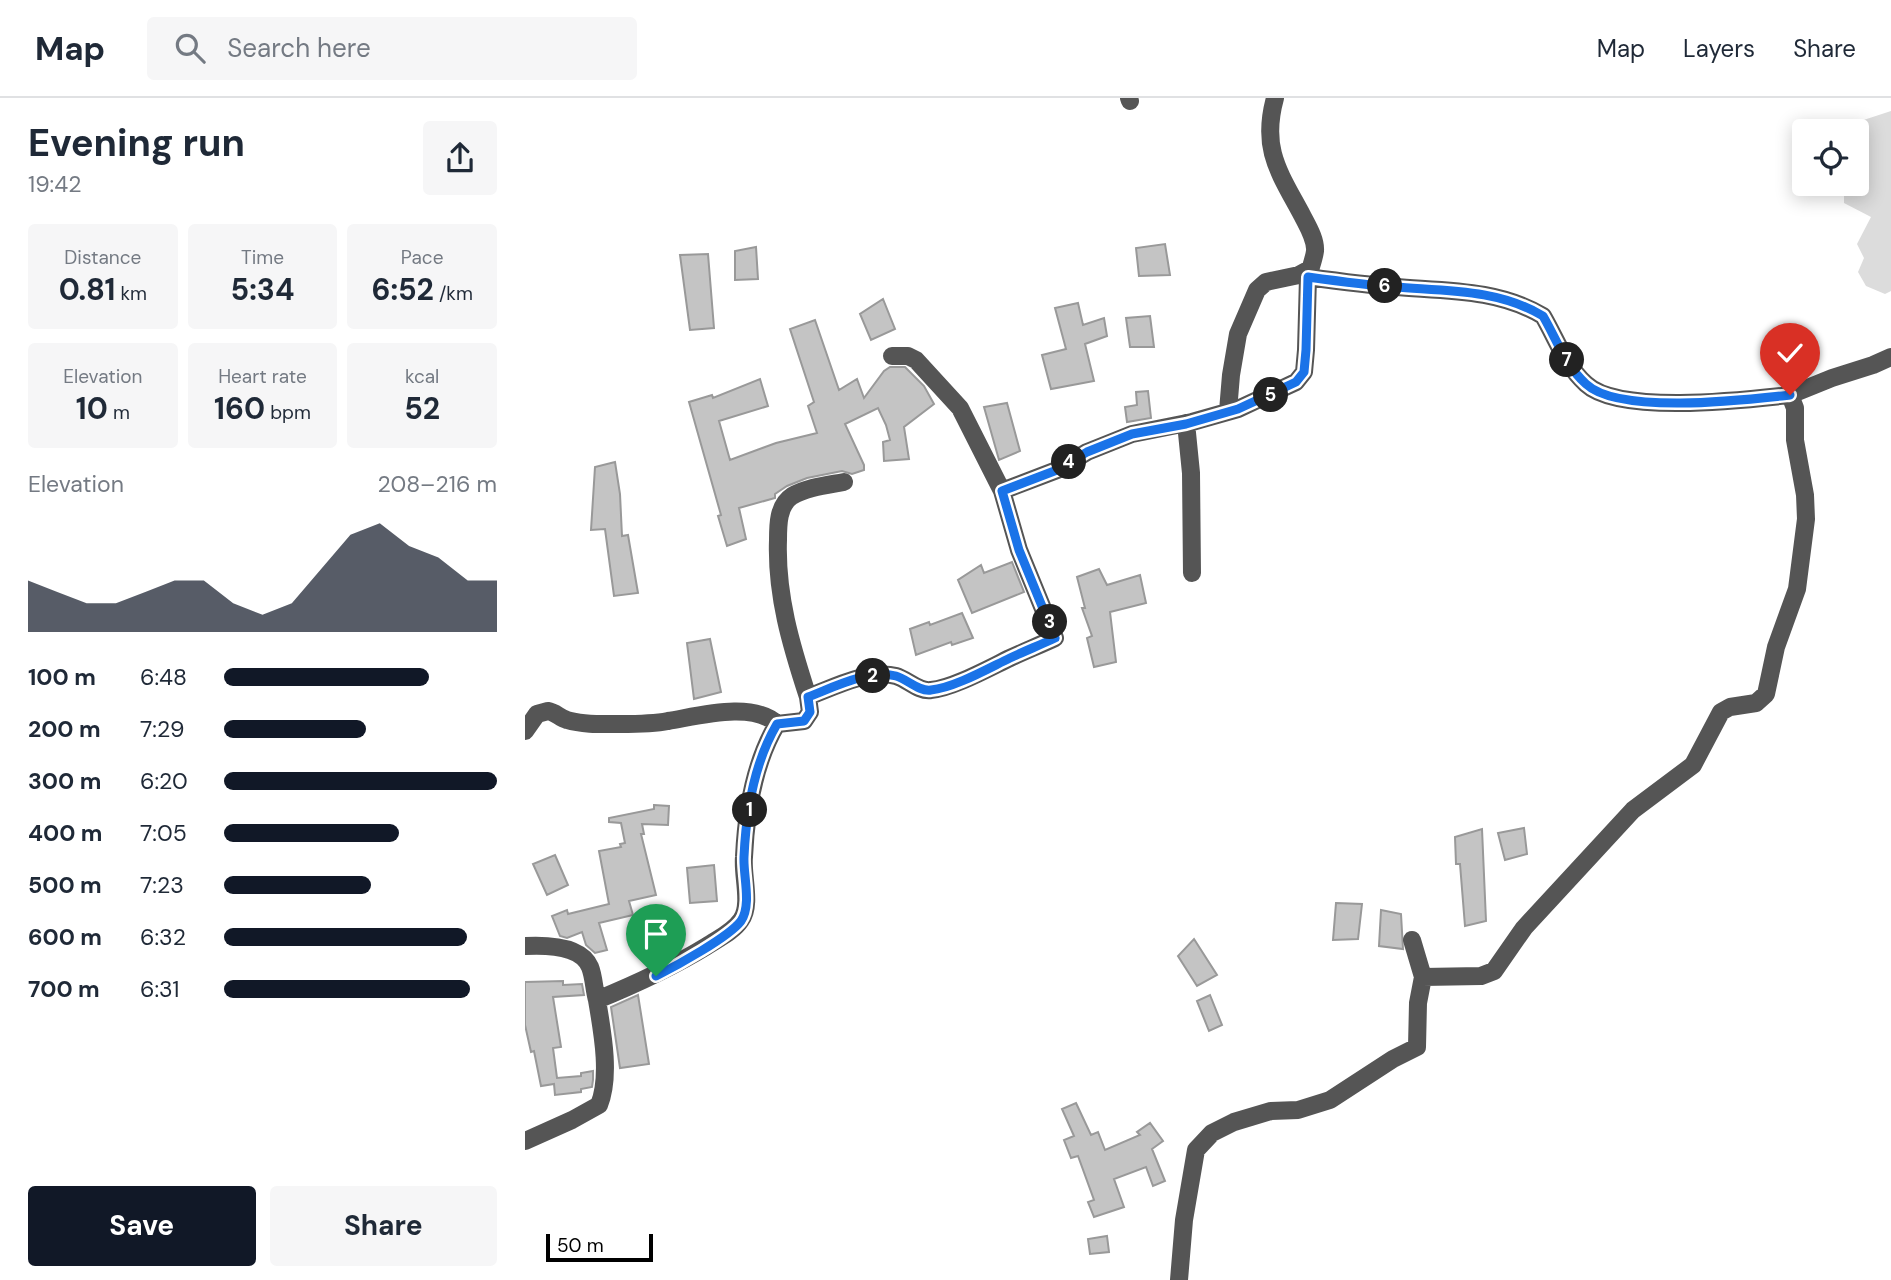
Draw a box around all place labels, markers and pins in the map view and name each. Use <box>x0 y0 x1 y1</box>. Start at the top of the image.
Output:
pin: 6 <box>1367 268 1403 304</box>
pin <box>1760 323 1820 395</box>
pin: 7 <box>1549 342 1585 378</box>
pin: 5 <box>1253 378 1289 412</box>
pin: 4 <box>1051 444 1087 480</box>
pin: 3 <box>1033 604 1067 640</box>
pin: 2 <box>855 658 891 694</box>
pin: 1 <box>733 792 768 828</box>
pin <box>626 904 686 976</box>

